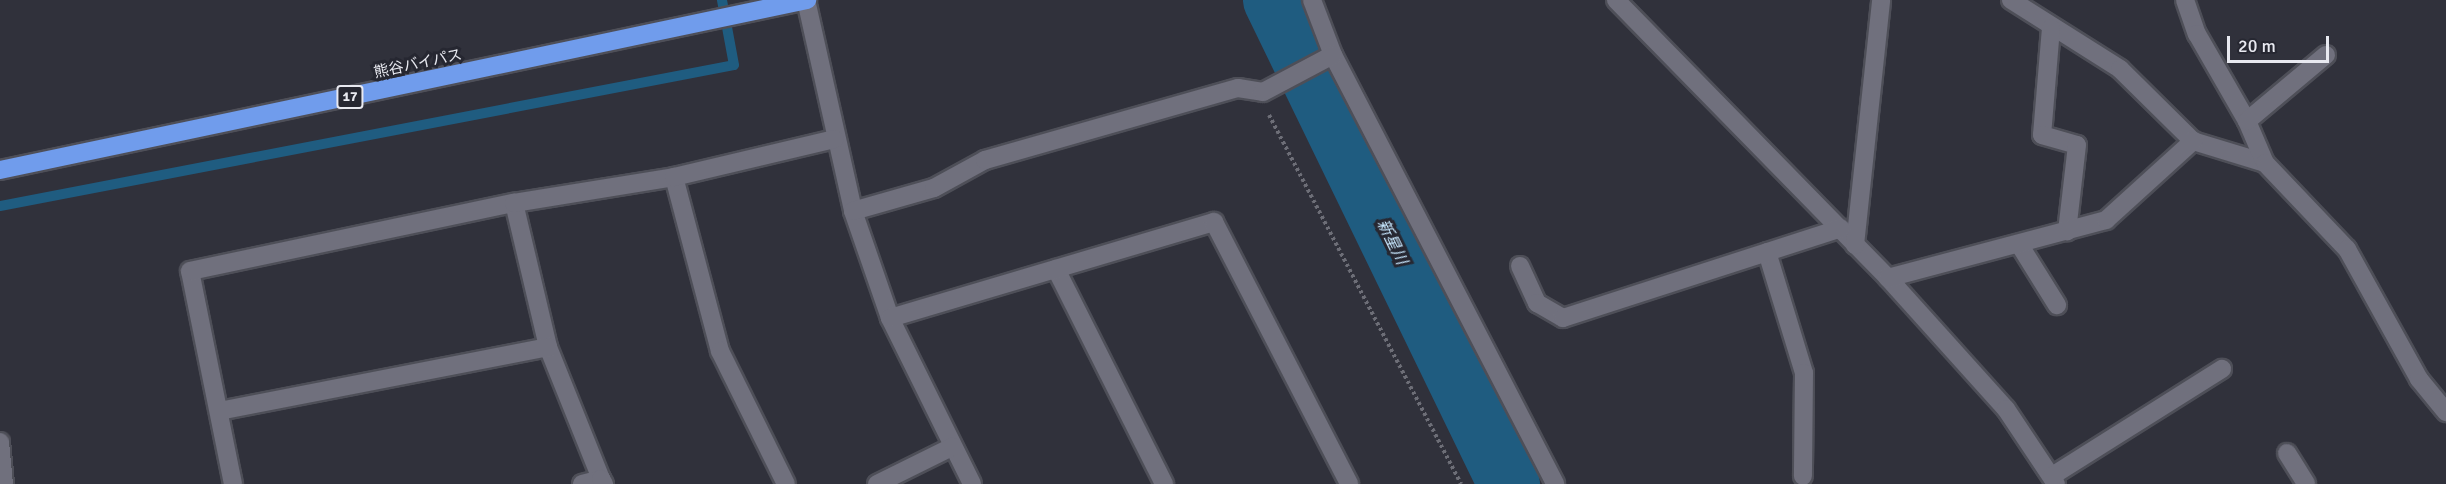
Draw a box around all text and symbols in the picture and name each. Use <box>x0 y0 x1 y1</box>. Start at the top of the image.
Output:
scale bar <box>2230 24 2332 62</box>
text: 20 m <box>2238 35 2276 57</box>
street label: 熊谷バイパス <box>372 46 464 82</box>
road number: 17 <box>335 86 365 108</box>
water label: 新星川 <box>1373 216 1411 268</box>

